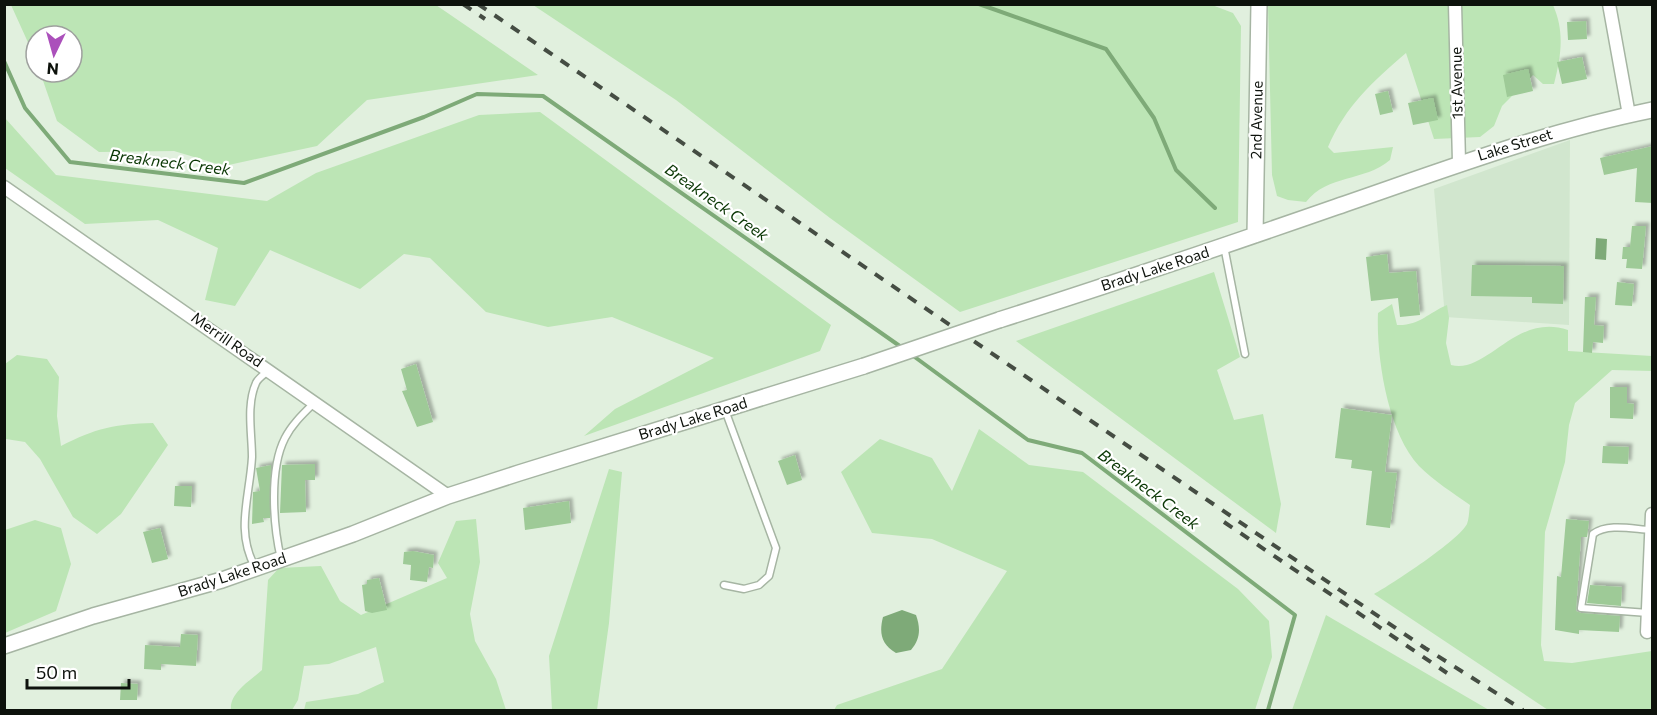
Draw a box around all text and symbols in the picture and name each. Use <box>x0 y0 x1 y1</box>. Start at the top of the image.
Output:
north arrow <box>24 24 84 84</box>
street label: 1st Avenue <box>1446 47 1466 119</box>
text: N <box>46 59 59 79</box>
street label: 2nd Avenue <box>1246 81 1266 159</box>
street label: Lake Street <box>1475 124 1554 164</box>
water label: Breakneck Creek <box>108 145 232 178</box>
water label: Breakneck Creek <box>662 159 773 244</box>
street label: Brady Lake Road <box>1098 242 1211 294</box>
street label: Merrill Road <box>188 308 267 371</box>
street label: Brady Lake Road <box>636 393 749 443</box>
water label: Breakneck Creek <box>1095 444 1204 533</box>
street label: Brady Lake Road <box>175 548 288 600</box>
scale bar <box>27 652 129 690</box>
text: 50 m <box>36 661 77 683</box>

